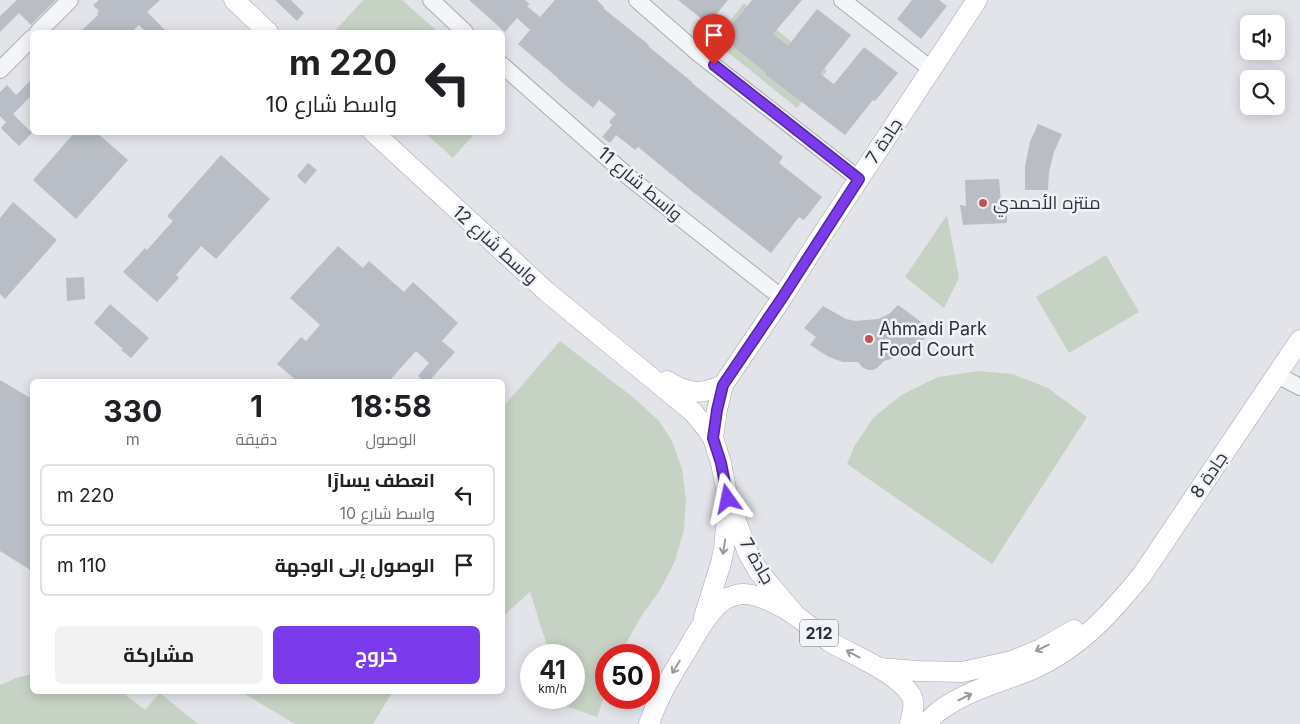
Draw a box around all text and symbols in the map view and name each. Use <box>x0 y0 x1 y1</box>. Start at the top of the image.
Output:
pin <box>693 14 735 65</box>
map controls <box>1240 15 1285 115</box>
button: sound <box>1240 15 1285 60</box>
icon: arrive <box>700 21 728 49</box>
text: 220 m <box>289 41 397 83</box>
icon: left <box>415 50 480 115</box>
button: search <box>1240 70 1285 115</box>
text: واسط شارع 10 <box>266 91 397 117</box>
street label: جادة 7 <box>861 114 906 167</box>
street label: واسط شارع 11 <box>593 142 687 226</box>
place label: منتزه الأحمدي <box>993 192 1100 217</box>
marker: منتزه الأحمدي <box>977 197 989 209</box>
street label: واسط شارع 12 <box>447 201 542 290</box>
place label: Ahmadi Park Food Court <box>879 318 987 360</box>
marker: Ahmadi Park Food Court <box>863 333 875 345</box>
text: 1 <box>250 388 263 424</box>
text: 18:58 <box>351 388 432 424</box>
text: 330 <box>103 393 162 429</box>
text: m <box>126 429 140 449</box>
text: دقيقة <box>236 429 277 449</box>
text: الوصول <box>366 429 417 449</box>
street label: جادة 8 <box>1186 448 1231 502</box>
text: انعطف يسارًا <box>327 469 435 492</box>
position arrow <box>701 472 753 524</box>
icon: left <box>450 481 478 509</box>
text: 220 m <box>57 484 114 507</box>
text: واسط شارع 10 <box>339 503 435 523</box>
street label: جادة 7 <box>736 534 779 588</box>
one-way arrow <box>719 539 729 555</box>
icon: arrive <box>450 551 478 579</box>
text: 110 m <box>57 554 106 577</box>
text: الوصول إلى الوجهة <box>275 554 435 577</box>
road number: 212 <box>800 620 838 646</box>
button: مشاركة <box>55 626 263 684</box>
button: خروج <box>273 626 480 684</box>
one-way arrow <box>1034 643 1049 653</box>
speed limit sign: 50 <box>595 644 660 709</box>
one-way arrow <box>846 649 861 658</box>
text: 41 <box>539 655 566 685</box>
one-way arrow <box>671 660 681 674</box>
text: km/h <box>538 681 567 696</box>
one-way arrow <box>957 691 972 701</box>

